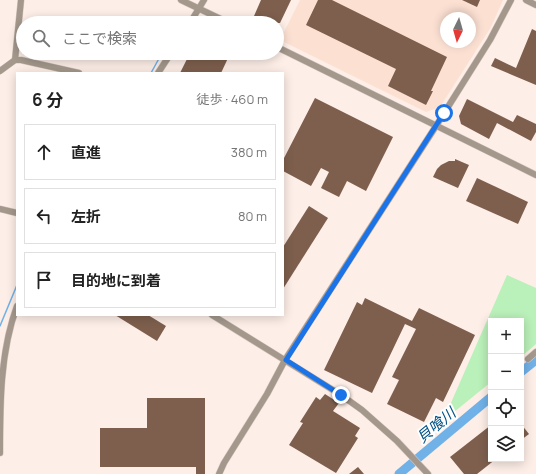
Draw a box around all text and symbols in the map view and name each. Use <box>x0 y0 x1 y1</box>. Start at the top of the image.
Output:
north arrow <box>440 12 476 48</box>
search box <box>16 16 284 60</box>
icon: search <box>30 27 52 49</box>
text: ここで検索 <box>62 28 137 49</box>
text: 6 分 <box>32 88 63 111</box>
text: 徒歩 · 460 m <box>197 90 268 108</box>
route start <box>435 104 453 122</box>
icon: ahead <box>33 141 55 163</box>
text: 直進 <box>71 142 101 163</box>
text: 380 m <box>231 143 267 161</box>
icon: left <box>33 205 55 227</box>
text: 左折 <box>71 206 101 227</box>
text: 80 m <box>238 207 267 225</box>
icon: arrive <box>33 269 55 291</box>
text: 目的地に到着 <box>71 270 161 291</box>
map controls <box>488 318 524 462</box>
button: + <box>488 318 524 354</box>
button: − <box>488 354 524 390</box>
route end <box>332 386 350 404</box>
button: locate <box>488 390 524 426</box>
water label: 貝喰川 <box>412 401 462 448</box>
button: layers <box>488 426 524 462</box>

